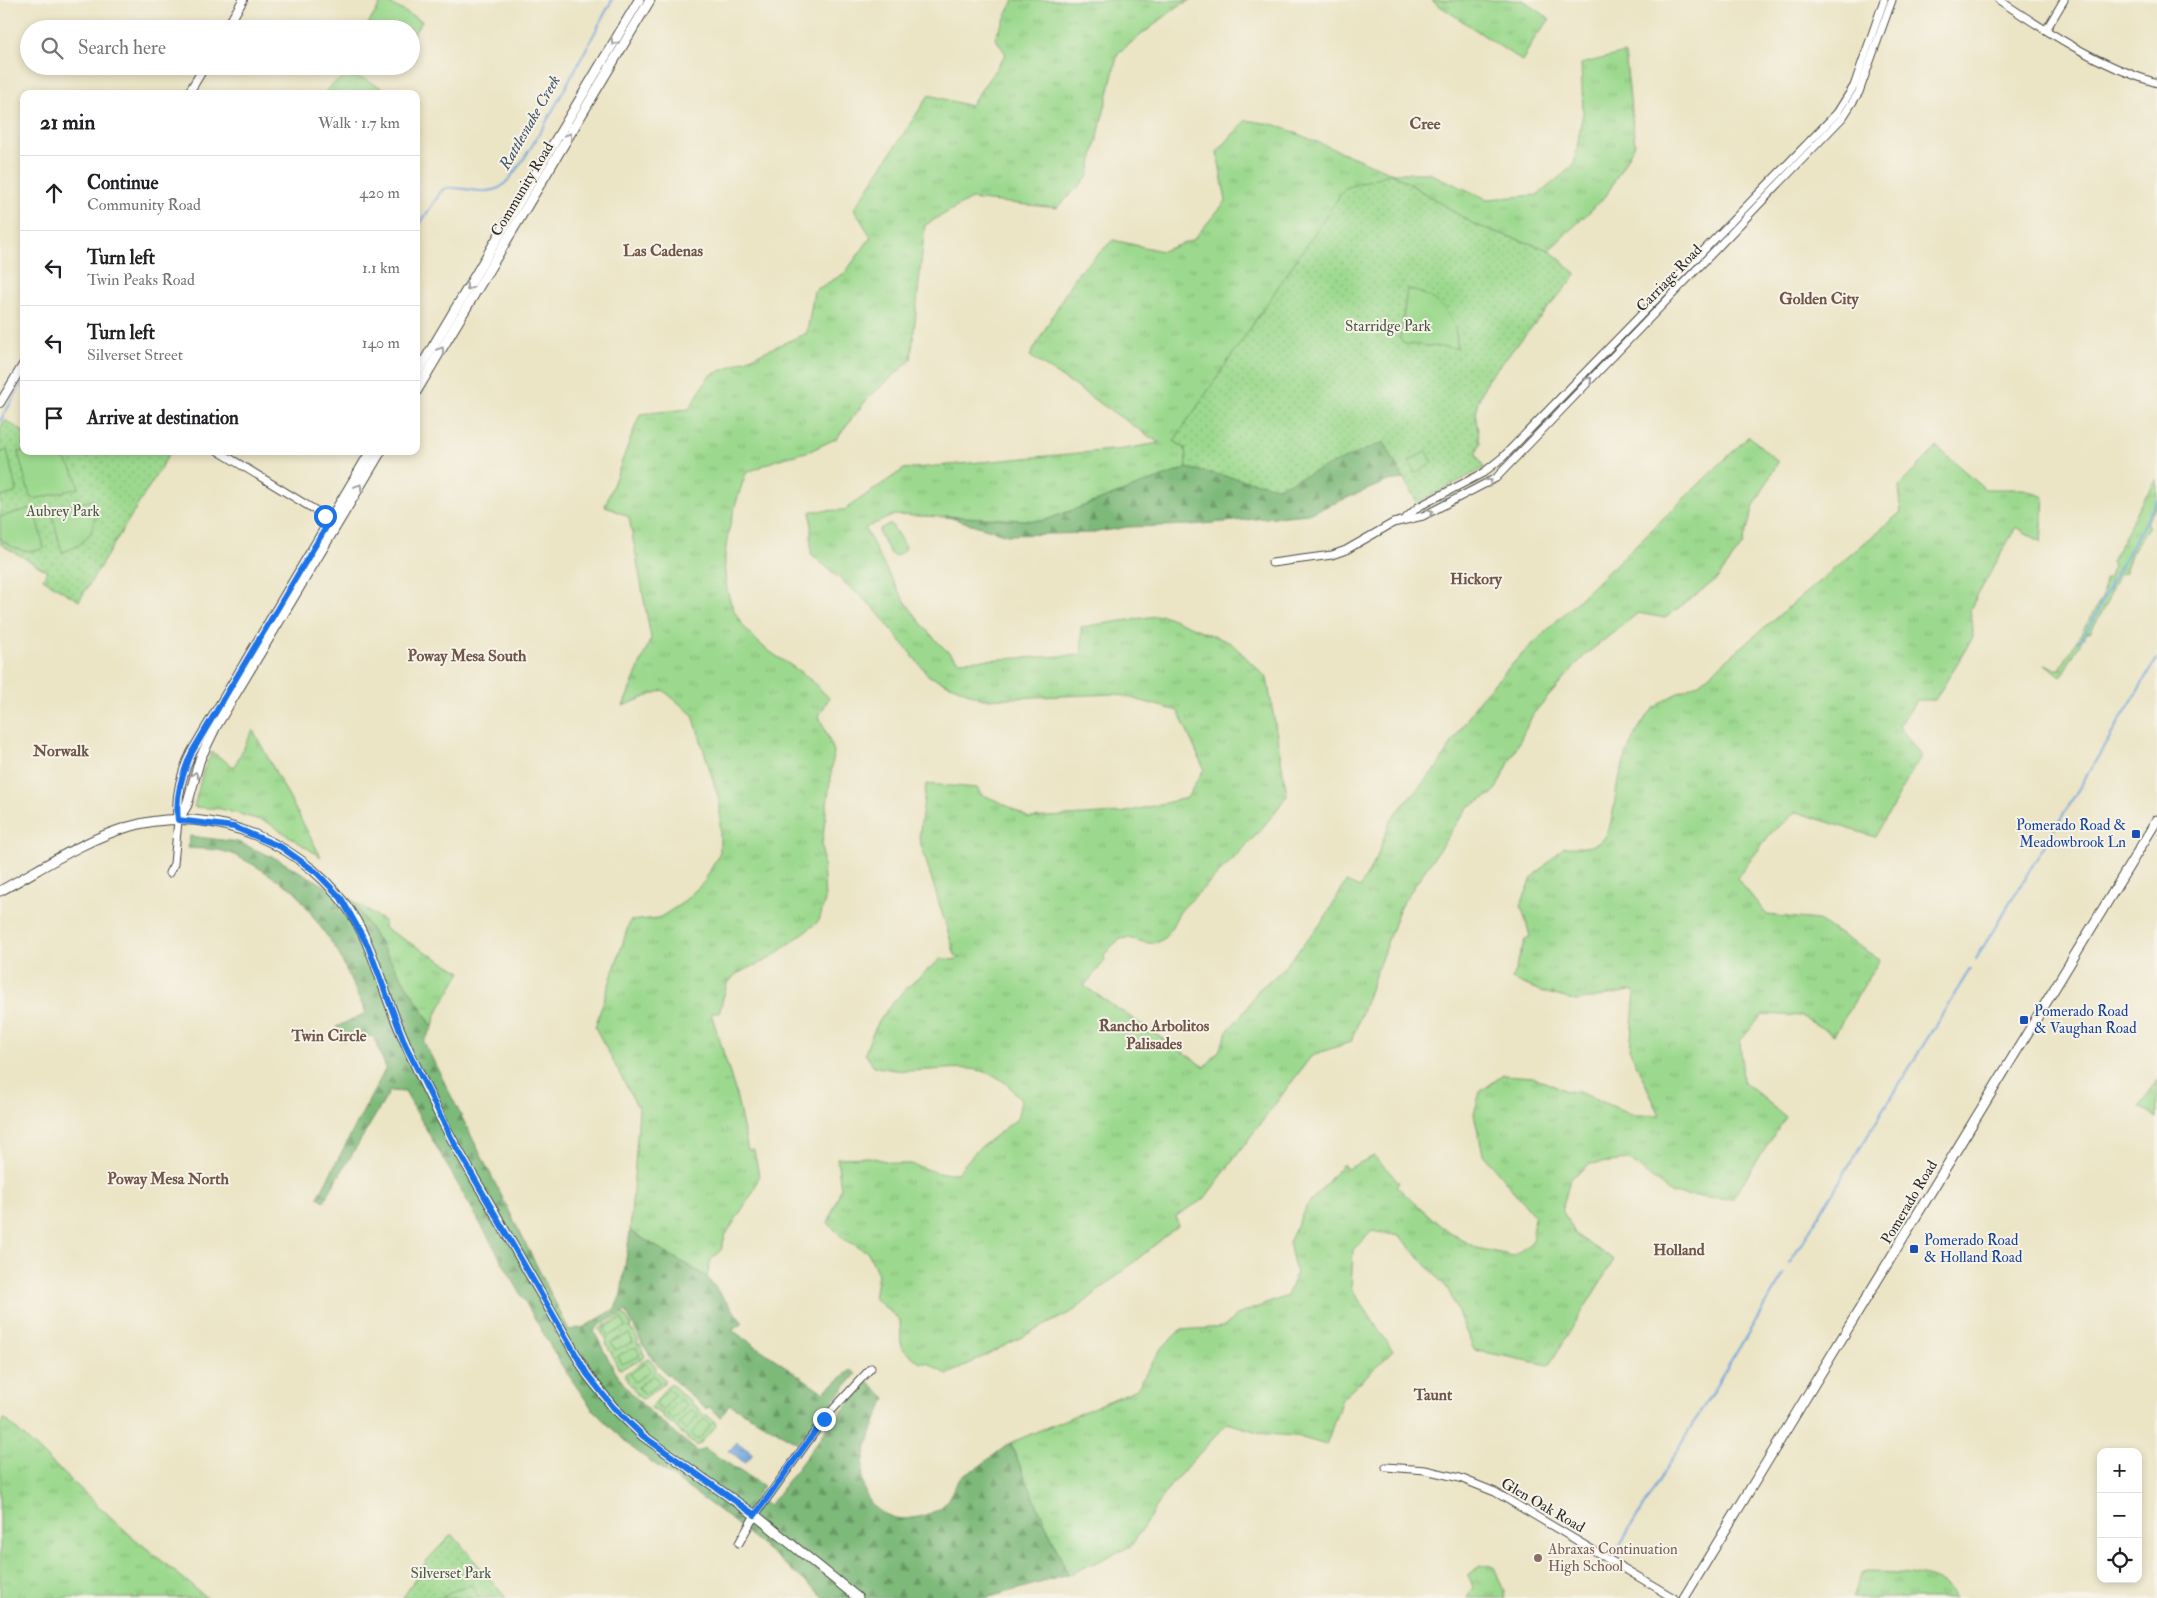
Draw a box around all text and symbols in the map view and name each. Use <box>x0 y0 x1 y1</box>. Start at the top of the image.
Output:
search box <box>20 20 420 75</box>
icon: search <box>38 34 66 62</box>
text: Search here <box>78 36 166 60</box>
one-way arrow <box>611 36 621 45</box>
water label: Rattlesnake Creek <box>494 71 565 174</box>
text: 21 min <box>40 109 95 136</box>
text: Walk · 1.7 km <box>318 113 400 133</box>
district label: Cree <box>1410 114 1441 134</box>
one-way arrow <box>563 132 573 141</box>
street label: Community Road <box>487 138 558 240</box>
text: Continue <box>87 171 158 195</box>
icon: ahead <box>40 179 68 207</box>
text: 420 m <box>359 183 400 203</box>
text: Community Road <box>87 195 201 215</box>
street label: Carriage Road <box>1632 240 1707 316</box>
district label: Las Cadenas <box>623 241 704 261</box>
text: Turn left <box>87 246 155 270</box>
icon: left <box>40 254 68 282</box>
text: 1.1 km <box>362 258 400 278</box>
text: Twin Peaks Road <box>87 270 195 290</box>
one-way arrow <box>465 281 475 290</box>
district label: Golden City <box>1779 289 1860 310</box>
park label: Starridge Park <box>1345 317 1431 336</box>
text: Turn left <box>87 321 155 345</box>
icon: left <box>40 329 68 357</box>
text: 140 m <box>362 333 400 353</box>
text: Silverset Street <box>87 345 183 365</box>
one-way arrow <box>435 347 445 356</box>
one-way arrow <box>1583 376 1592 385</box>
icon: arrive <box>40 404 68 432</box>
text: Arrive at destination <box>87 406 239 430</box>
one-way arrow <box>1484 479 1493 488</box>
one-way arrow <box>353 484 363 493</box>
park label: Aubrey Park <box>25 502 100 521</box>
route start <box>314 505 337 528</box>
one-way arrow <box>1425 508 1434 519</box>
district label: Hickory <box>1450 569 1503 590</box>
district label: Poway Mesa South <box>408 646 527 667</box>
district label: Norwalk <box>32 741 89 761</box>
one-way arrow <box>189 771 199 779</box>
place label: Pomerado Road & Meadowbrook Ln <box>2016 816 2126 852</box>
marker: Pomerado Road & Meadowbrook Ln <box>2130 828 2142 840</box>
place label: Pomerado Road & Vaughan Road <box>2034 1002 2137 1038</box>
marker: Pomerado Road & Vaughan Road <box>2018 1014 2030 1026</box>
district label: Rancho Arbolitos Palisades <box>1099 1016 1210 1054</box>
district label: Twin Circle <box>291 1026 367 1046</box>
street label: Pomerado Road <box>1877 1156 1942 1248</box>
district label: Poway Mesa North <box>107 1169 229 1190</box>
place label: Pomerado Road & Holland Road <box>1924 1231 2023 1267</box>
district label: Holland <box>1653 1240 1705 1260</box>
marker: Pomerado Road & Holland Road <box>1908 1243 1920 1255</box>
district label: Taunt <box>1413 1385 1453 1405</box>
route end <box>813 1408 836 1431</box>
map controls <box>2097 1448 2142 1583</box>
button: + <box>2097 1448 2142 1493</box>
street label: Glen Oak Road <box>1497 1474 1589 1537</box>
button: − <box>2097 1493 2142 1538</box>
button: locate <box>2097 1538 2142 1583</box>
place label: Abraxas Continuation High School <box>1547 1540 1678 1576</box>
marker: Abraxas Continuation High School <box>1532 1552 1544 1564</box>
park label: Silverset Park <box>411 1564 492 1583</box>

